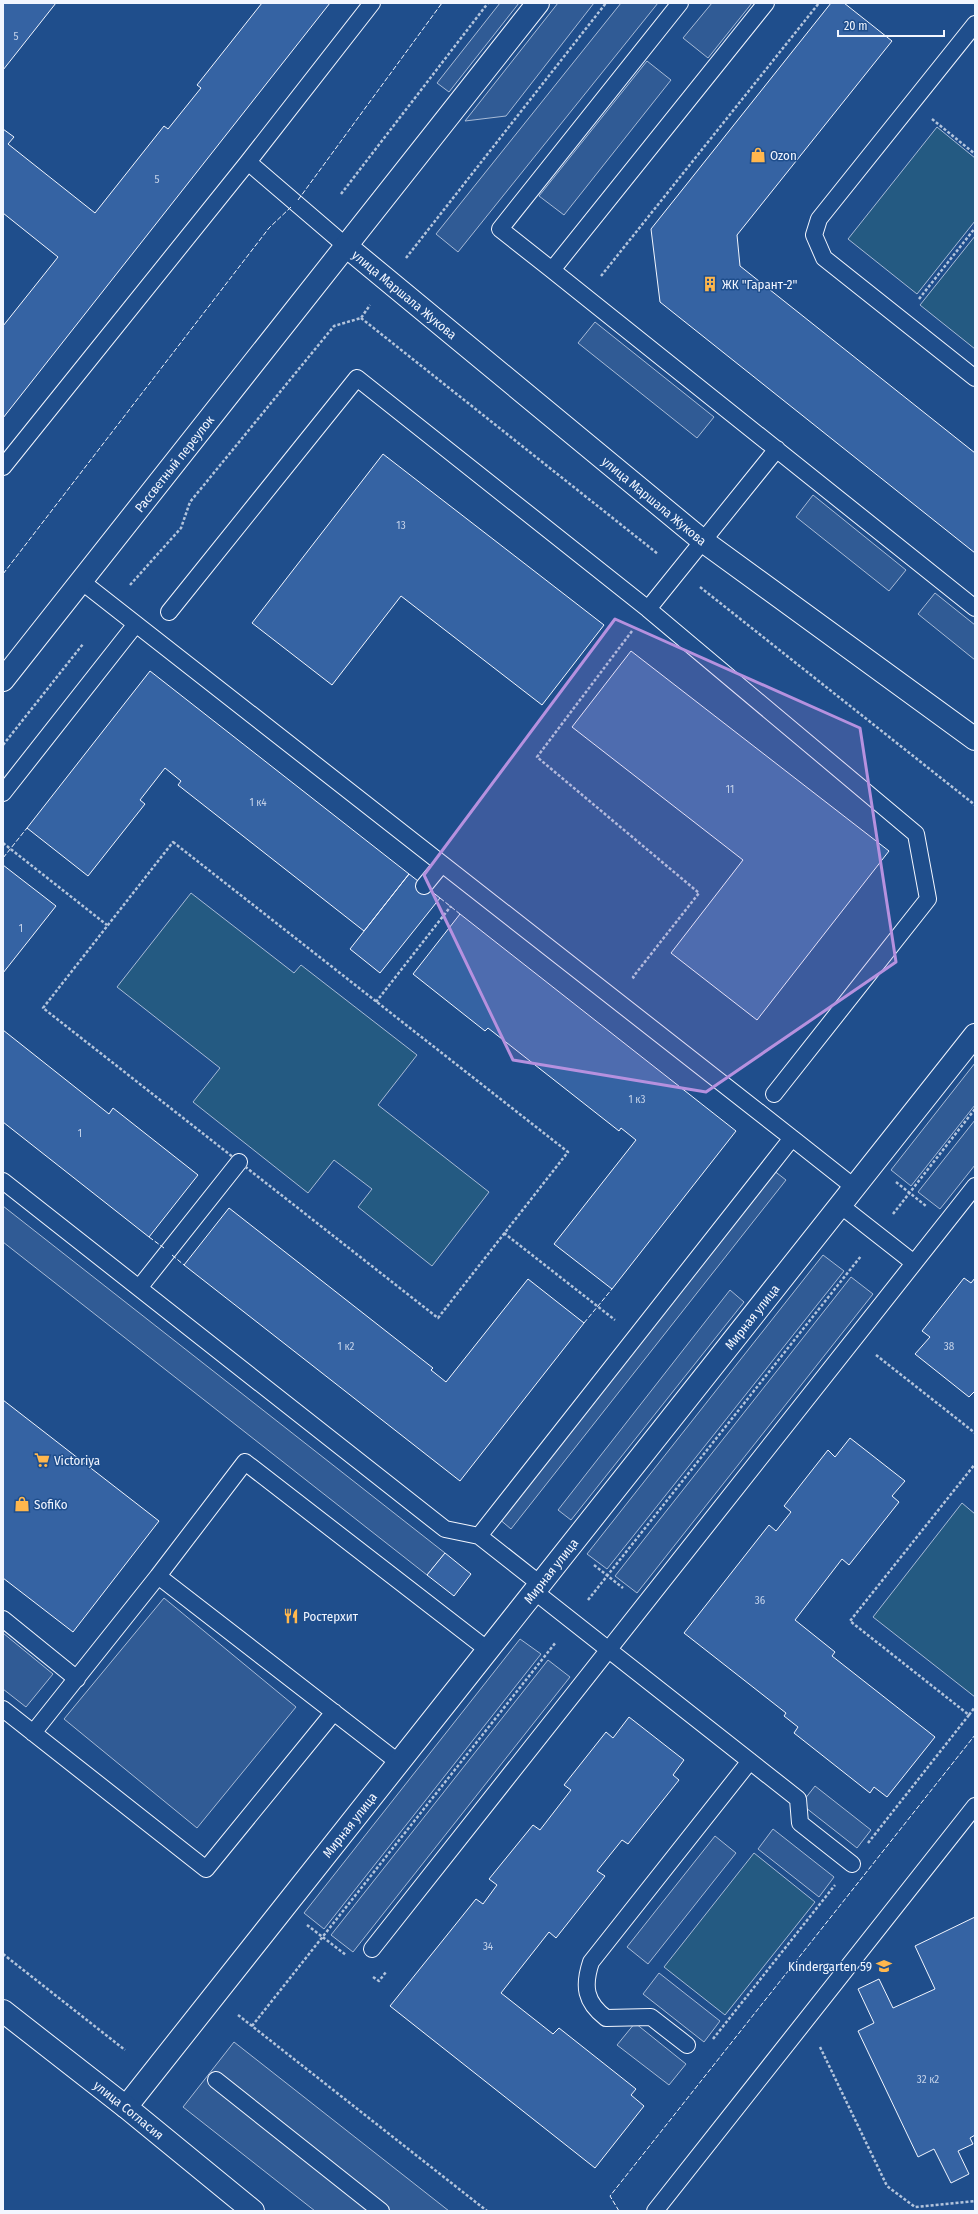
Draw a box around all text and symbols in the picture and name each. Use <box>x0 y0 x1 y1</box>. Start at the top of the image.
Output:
scale bar <box>838 12 944 38</box>
text: 20 m <box>844 19 868 33</box>
house number: 5 <box>13 30 19 43</box>
shop icon: Ozon <box>749 146 767 164</box>
place label: Ozon <box>770 148 797 163</box>
house number: 5 <box>154 173 160 186</box>
street label: улица Маршала Жукова <box>349 247 460 342</box>
building icon: ЖК "Гарант-2" <box>701 275 719 293</box>
place label: ЖК "Гарант-2" <box>722 277 797 292</box>
street label: Рассветный переулок <box>131 412 217 515</box>
street label: улица Маршала Жукова <box>599 453 710 548</box>
house number: 13 <box>396 519 406 532</box>
house number: 11 <box>726 783 734 796</box>
house number: 1 к4 <box>249 796 267 809</box>
house number: 1 <box>19 922 23 935</box>
house number: 1 к3 <box>629 1093 646 1106</box>
house number: 1 <box>78 1127 82 1140</box>
street label: Мирная улица <box>722 1281 782 1352</box>
house number: 1 к2 <box>338 1340 355 1353</box>
house number: 38 <box>944 1340 955 1353</box>
supermarket icon: Victoriya <box>33 1451 51 1469</box>
place label: Victoriya <box>54 1453 100 1468</box>
shop icon: SofiKo <box>13 1495 31 1513</box>
place label: SofiKo <box>34 1497 68 1512</box>
street label: Мирная улица <box>520 1535 581 1606</box>
house number: 36 <box>755 1594 766 1607</box>
restaurant icon: Ростерхит <box>282 1607 300 1625</box>
place label: Ростерхит <box>303 1609 359 1624</box>
street label: Мирная улица <box>319 1789 380 1860</box>
house number: 34 <box>483 1940 494 1953</box>
school or university icon: Kindergarten 59 <box>875 1957 893 1975</box>
place label: Kindergarten 59 <box>788 1959 872 1974</box>
house number: 32 к2 <box>917 2073 939 2086</box>
street label: улица Согласия <box>91 2077 167 2142</box>

